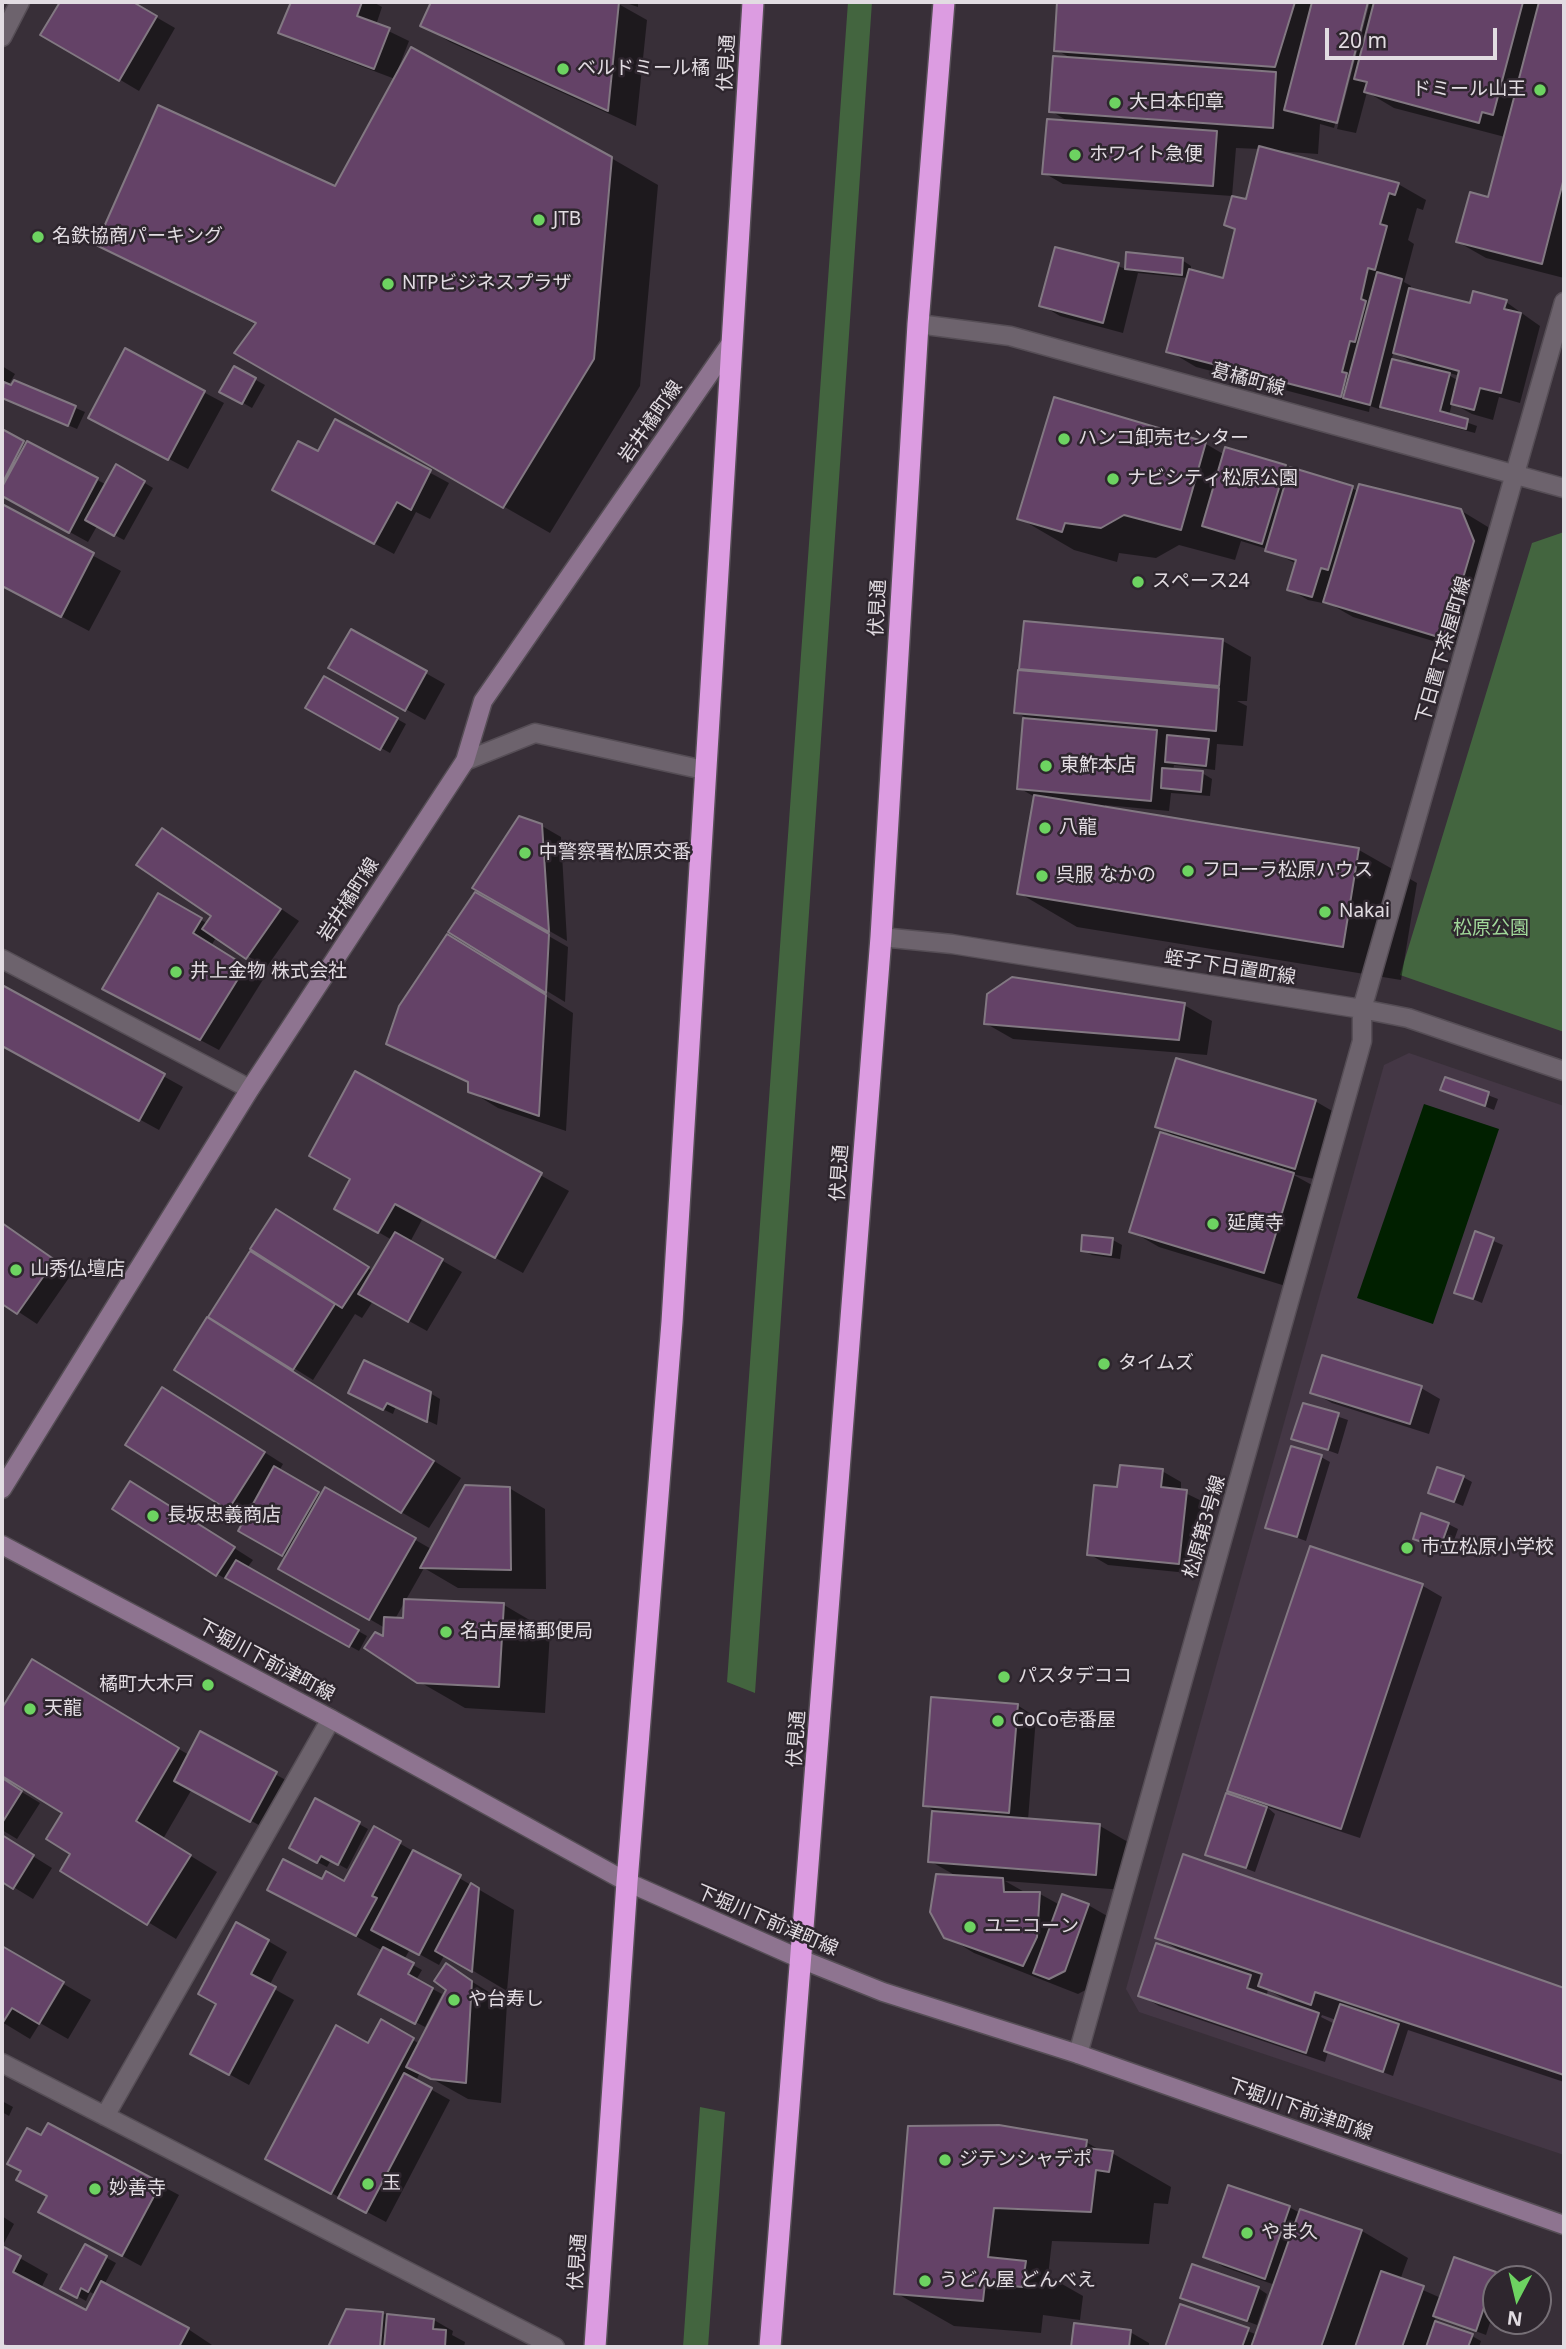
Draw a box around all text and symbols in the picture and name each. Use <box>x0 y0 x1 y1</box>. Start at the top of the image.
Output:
scale bar <box>1328 14 1500 58</box>
text: 20 m <box>1338 26 1387 54</box>
street label: 伏見通 <box>714 34 740 92</box>
place label: ベルドミール橘 <box>577 58 710 80</box>
marker: ベルドミール橘 <box>555 61 571 77</box>
place label: ドミール山王 <box>1412 79 1526 101</box>
marker: ドミール山王 <box>1532 82 1548 98</box>
place label: 大日本印章 <box>1129 92 1224 114</box>
marker: 大日本印章 <box>1107 95 1123 111</box>
place label: ホワイト急便 <box>1089 144 1203 166</box>
marker: ホワイト急便 <box>1067 147 1083 163</box>
place label: JTB <box>553 209 581 231</box>
marker: JTB <box>531 212 547 228</box>
place label: 名鉄協商パーキング <box>52 226 223 248</box>
marker: 名鉄協商パーキング <box>30 229 46 245</box>
place label: NTPビジネスプラザ <box>402 273 571 295</box>
marker: NTPビジネスプラザ <box>380 276 396 292</box>
street label: 葛橘町線 <box>1208 359 1288 401</box>
street label: 岩井橘町線 <box>614 377 688 467</box>
place label: ハンコ卸売センター <box>1078 428 1249 450</box>
marker: ハンコ卸売センター <box>1056 431 1072 447</box>
place label: ナビシティ松原公園 <box>1127 468 1298 490</box>
marker: ナビシティ松原公園 <box>1105 471 1121 487</box>
place label: スペース24 <box>1152 571 1250 593</box>
marker: スペース24 <box>1130 574 1146 590</box>
street label: 下日置下茶屋町線 <box>1412 574 1476 726</box>
street label: 伏見通 <box>865 579 891 637</box>
place label: 東鮓本店 <box>1060 755 1136 777</box>
marker: 東鮓本店 <box>1038 758 1054 774</box>
place label: 八龍 <box>1059 817 1097 839</box>
marker: 八龍 <box>1037 820 1053 836</box>
place label: 中警察署松原交番 <box>539 842 691 864</box>
marker: 中警察署松原交番 <box>517 845 533 861</box>
street label: 岩井橘町線 <box>314 854 384 946</box>
place label: フローラ松原ハウス <box>1202 860 1373 882</box>
marker: フローラ松原ハウス <box>1180 863 1196 879</box>
place label: 呉服 なかの <box>1056 865 1156 887</box>
marker: 呉服 なかの <box>1034 868 1050 884</box>
place label: Nakai <box>1339 901 1390 923</box>
marker: Nakai <box>1317 904 1333 920</box>
park label: 松原公園 <box>1453 918 1529 940</box>
street label: 蛭子下日置町線 <box>1163 946 1297 990</box>
place label: 井上金物 株式会社 <box>190 961 347 983</box>
marker: 井上金物 株式会社 <box>168 964 184 980</box>
street label: 伏見通 <box>827 1144 853 1202</box>
place label: 延廣寺 <box>1227 1213 1284 1235</box>
marker: 延廣寺 <box>1205 1216 1221 1232</box>
place label: 山秀仏壇店 <box>30 1259 125 1281</box>
marker: 山秀仏壇店 <box>8 1262 24 1278</box>
place label: タイムズ <box>1118 1353 1194 1375</box>
marker: タイムズ <box>1096 1356 1112 1372</box>
street label: 松原第3号線 <box>1179 1473 1231 1581</box>
place label: 長坂忠義商店 <box>167 1505 281 1527</box>
marker: 長坂忠義商店 <box>145 1508 161 1524</box>
place label: 市立松原小学校 <box>1421 1537 1554 1559</box>
marker: 市立松原小学校 <box>1399 1540 1415 1556</box>
street label: 下堀川下前津町線 <box>194 1615 338 1707</box>
place label: 名古屋橘郵便局 <box>460 1621 593 1643</box>
marker: 名古屋橘郵便局 <box>438 1624 454 1640</box>
place label: パスタデココ <box>1018 1666 1132 1688</box>
marker: パスタデココ <box>996 1669 1012 1685</box>
place label: 橘町大木戸 <box>99 1674 194 1696</box>
marker: 橘町大木戸 <box>200 1677 216 1693</box>
place label: 天龍 <box>44 1698 82 1720</box>
marker: 天龍 <box>22 1701 38 1717</box>
street label: 伏見通 <box>784 1710 810 1768</box>
place label: CoCo壱番屋 <box>1012 1710 1116 1732</box>
marker: CoCo壱番屋 <box>990 1713 1006 1729</box>
street label: 下堀川下前津町線 <box>693 1881 841 1961</box>
place label: ユニコーン <box>984 1916 1079 1938</box>
marker: ユニコーン <box>962 1919 978 1935</box>
place label: や台寿し <box>468 1989 544 2011</box>
marker: や台寿し <box>446 1992 462 2008</box>
street label: 下堀川下前津町線 <box>1224 2074 1376 2146</box>
place label: ジテンシャデポ <box>959 2149 1092 2171</box>
marker: ジテンシャデポ <box>937 2152 953 2168</box>
place label: 玉 <box>382 2173 401 2195</box>
marker: 玉 <box>360 2176 376 2192</box>
place label: 妙善寺 <box>109 2178 166 2200</box>
marker: 妙善寺 <box>87 2181 103 2197</box>
place label: やま久 <box>1261 2222 1318 2244</box>
marker: やま久 <box>1239 2225 1255 2241</box>
street label: 伏見通 <box>565 2233 591 2291</box>
north arrow <box>1482 2265 1552 2335</box>
place label: うどん屋 どんべえ <box>939 2270 1096 2292</box>
marker: うどん屋 どんべえ <box>917 2273 933 2289</box>
text: N <box>1505 2305 1524 2333</box>

